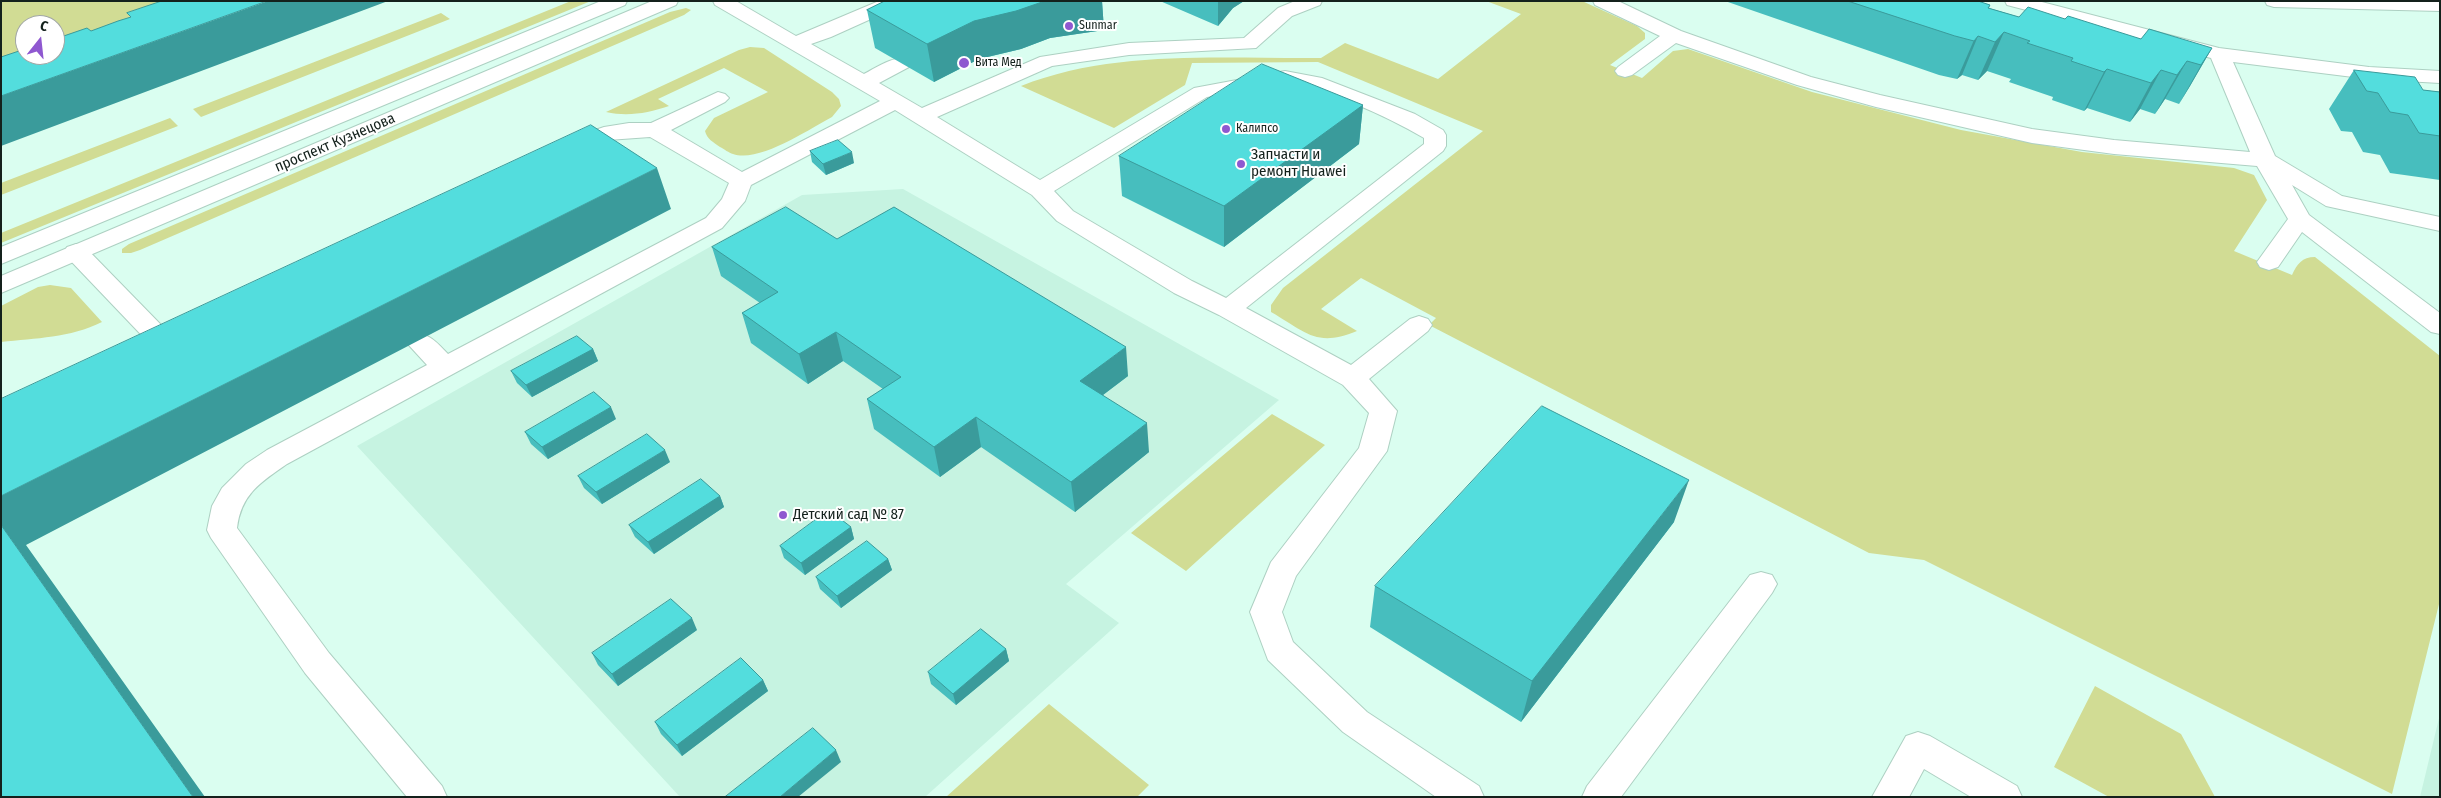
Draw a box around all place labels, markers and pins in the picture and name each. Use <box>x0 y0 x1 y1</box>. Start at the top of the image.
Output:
place label: Sunmar <box>1079 19 1117 33</box>
marker: Sunmar <box>1063 20 1075 32</box>
marker: Вита Мед <box>957 56 971 70</box>
place label: Вита Мед <box>975 56 1022 70</box>
place label: Калипсо <box>1236 122 1278 136</box>
marker: Калипсо <box>1220 123 1232 135</box>
place label: Запчасти и ремонт Huawei <box>1251 146 1346 181</box>
marker: Запчасти и ремонт Huawei <box>1235 158 1247 170</box>
place label: Детский сад № 87 <box>793 506 904 524</box>
marker: Детский сад № 87 <box>777 509 789 521</box>

